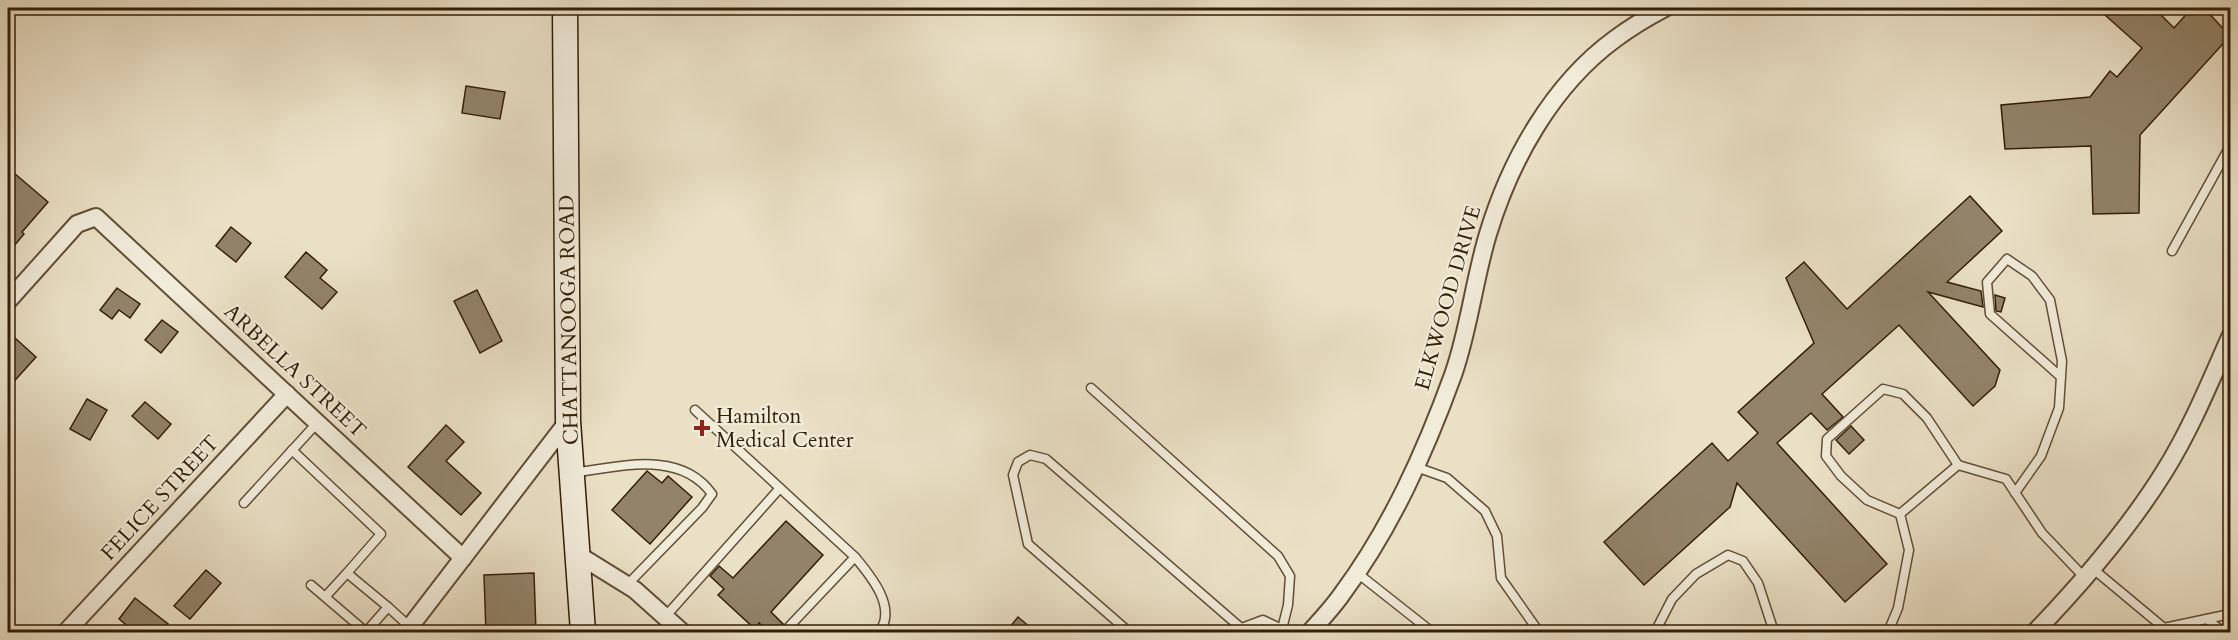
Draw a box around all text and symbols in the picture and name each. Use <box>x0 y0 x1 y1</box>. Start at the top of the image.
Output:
street label: CHATTANOOGA ROAD <box>552 195 586 445</box>
street label: ELKWOOD DRIVE <box>1408 202 1488 394</box>
street label: ARBELLA STREET <box>218 297 372 445</box>
place label: Hamilton Medical Center <box>716 402 854 455</box>
marker: Hamilton Medical Center <box>693 419 711 437</box>
street label: FELICE STREET <box>94 429 226 567</box>

